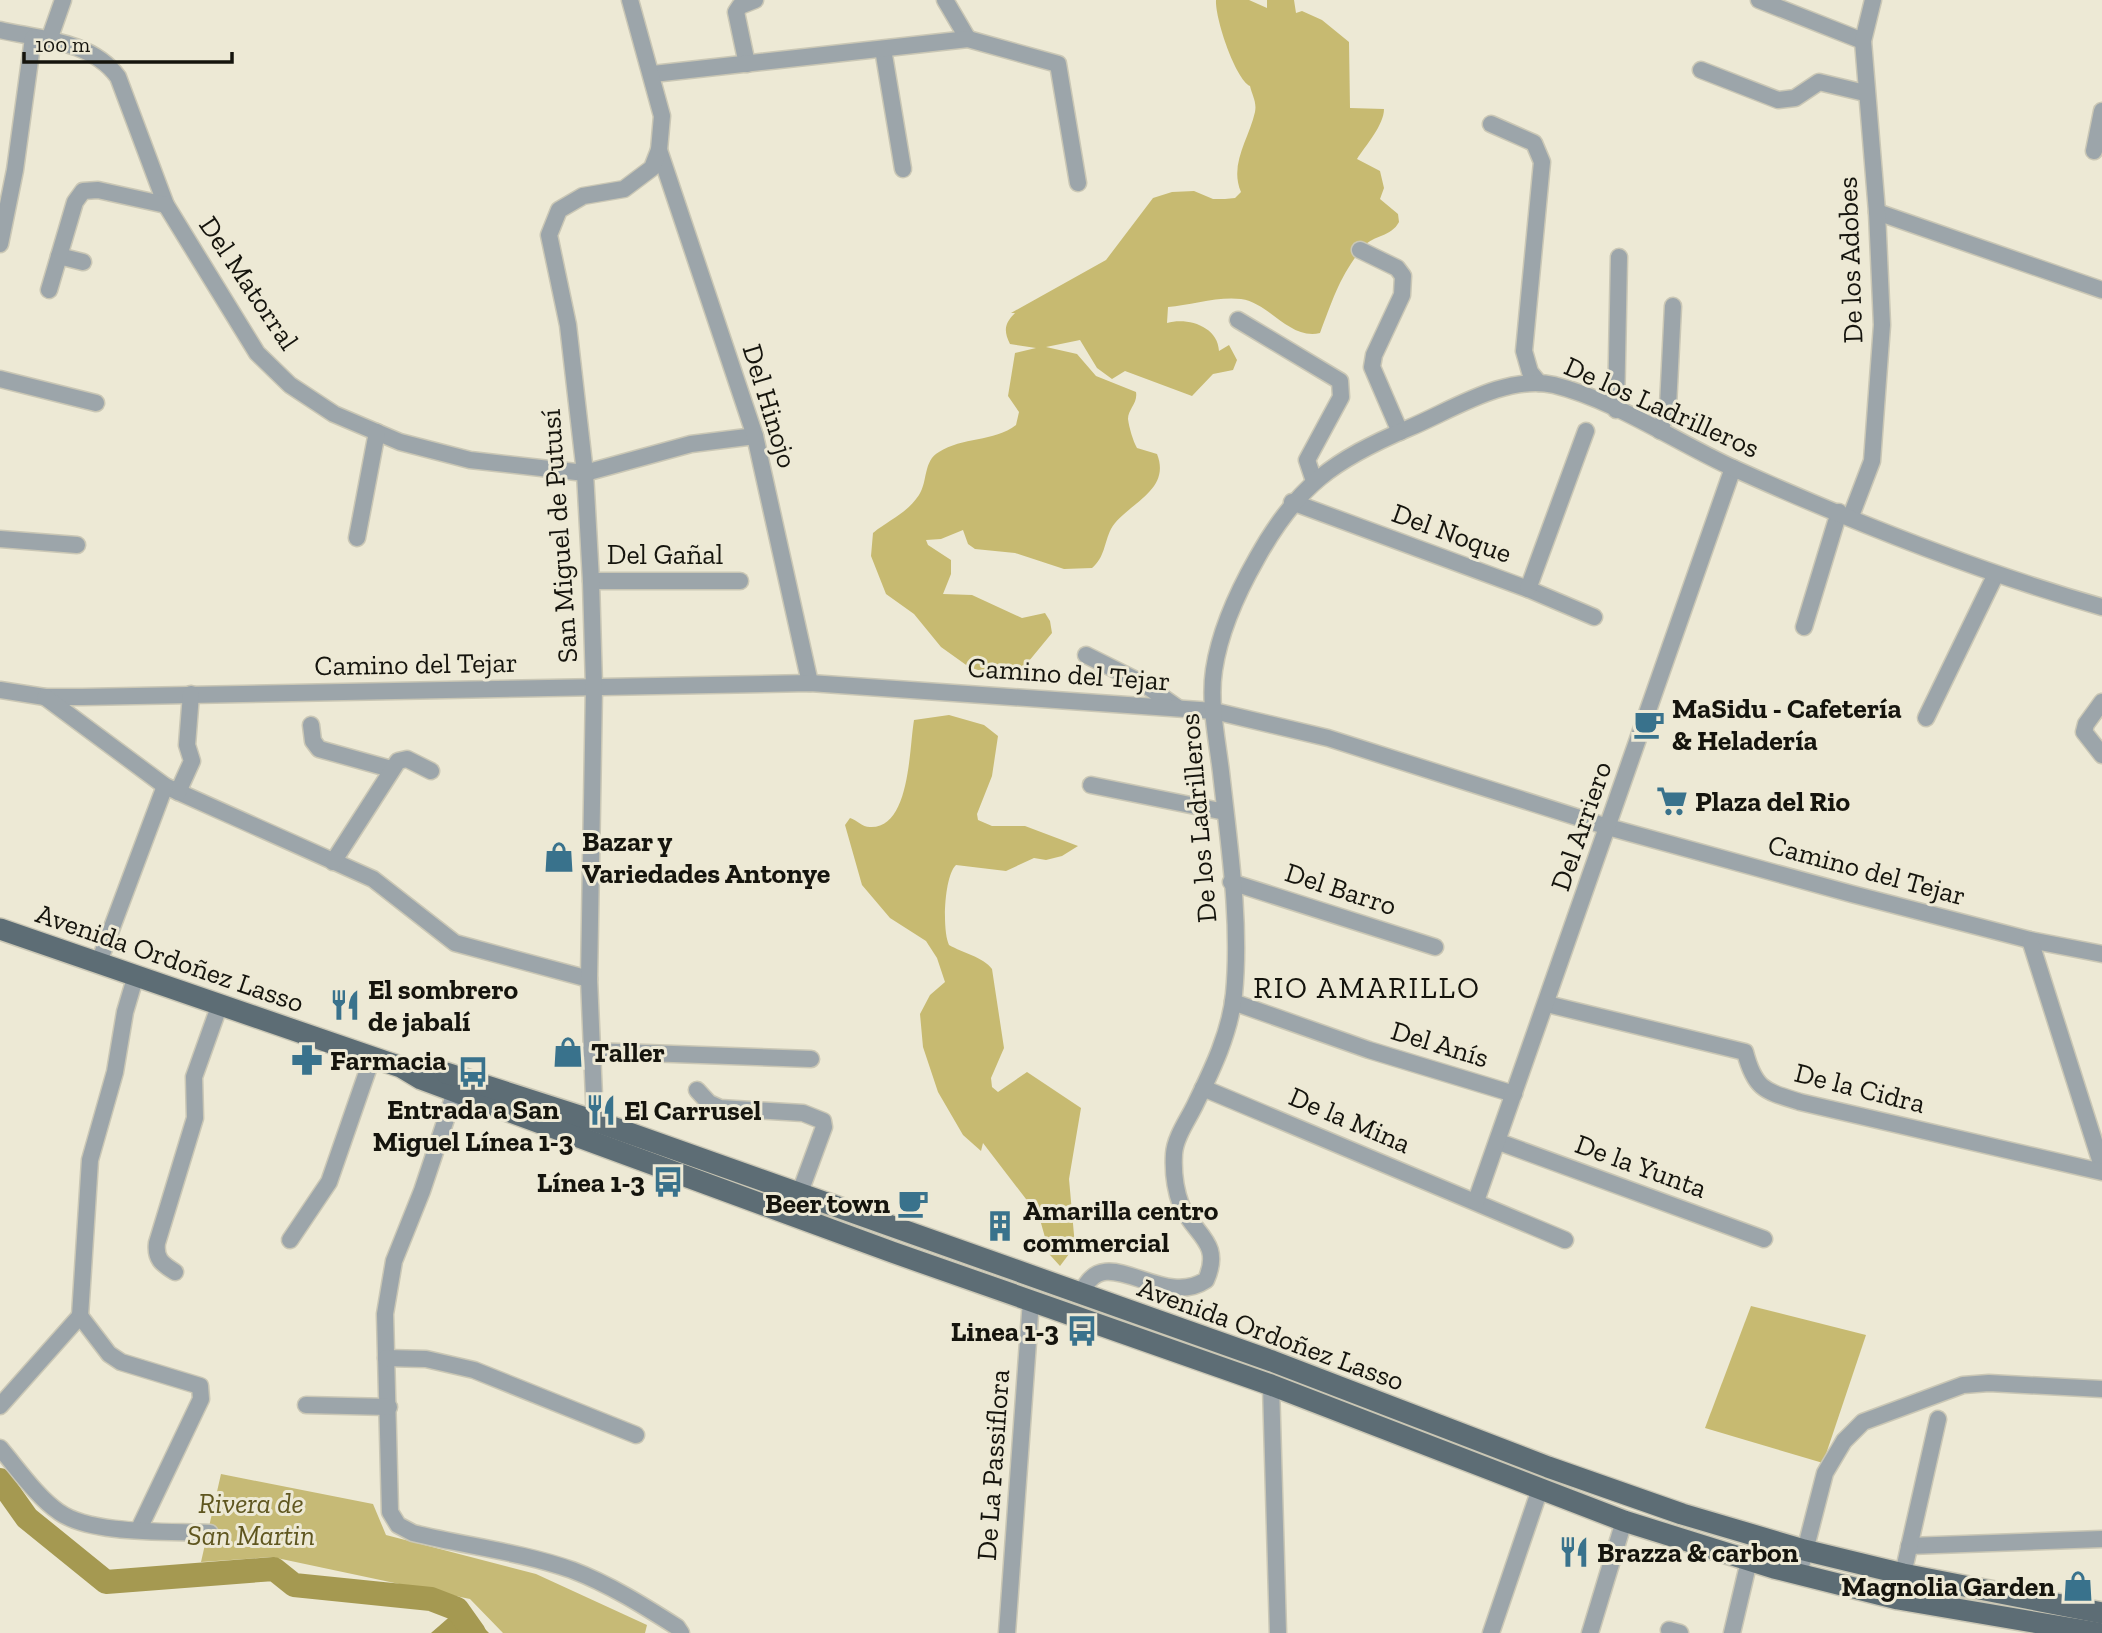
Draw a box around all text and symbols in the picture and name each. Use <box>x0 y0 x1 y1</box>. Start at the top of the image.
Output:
scale bar <box>24 21 233 65</box>
text: 100 m <box>35 32 90 57</box>
street label: De los Adobes <box>1831 176 1869 344</box>
street label: Del Matorral <box>192 210 306 356</box>
street label: Del Hinojo <box>736 340 804 472</box>
street label: De los Ladrilleros <box>1559 349 1765 465</box>
street label: San Miguel de Putusí <box>534 408 584 664</box>
street label: Del Noque <box>1388 496 1516 570</box>
street label: Del Gañal <box>607 538 723 571</box>
street label: Camino del Tejar <box>314 646 518 682</box>
street label: Camino del Tejar <box>966 650 1172 698</box>
place label: MaSidu - Cafetería & Heladería <box>1672 692 1902 757</box>
cafe icon: MaSidu - Cafetería & Heladería <box>1632 707 1666 741</box>
street label: De los Ladrilleros <box>1172 712 1224 924</box>
street label: Del Arriero <box>1543 757 1619 895</box>
supermarket icon: Plaza del Rio <box>1655 784 1689 818</box>
place label: Plaza del Rio <box>1695 785 1851 818</box>
place label: Bazar y Variedades Antonye <box>582 825 830 890</box>
street label: Camino del Tejar <box>1765 828 1969 912</box>
shop icon: Bazar y Variedades Antonye <box>542 840 576 874</box>
street label: Del Barro <box>1281 856 1401 922</box>
street label: Avenida Ordoñez Lasso <box>32 897 308 1019</box>
district label: RIO AMARILLO <box>1253 970 1481 1006</box>
place label: El sombrero de jabalí <box>368 973 518 1038</box>
restaurant icon: El sombrero de jabalí <box>328 988 362 1022</box>
street label: Del Anís <box>1387 1014 1493 1074</box>
shop icon: Taller <box>551 1035 585 1069</box>
place label: Taller <box>591 1036 665 1069</box>
pharmacy icon: Farmacia <box>290 1043 324 1077</box>
place label: Farmacia <box>330 1044 447 1077</box>
bus stop icon: Entrada a San Miguel Línea 1-3 <box>456 1055 490 1089</box>
street label: De la Cidra <box>1791 1056 1929 1120</box>
street label: De la Mina <box>1284 1080 1416 1161</box>
place label: Entrada a San Miguel Línea 1-3 <box>373 1093 573 1158</box>
restaurant icon: El Carrusel <box>584 1093 618 1127</box>
place label: El Carrusel <box>624 1094 761 1127</box>
street label: De la Yunta <box>1571 1127 1712 1205</box>
bus stop icon: Línea 1-3 <box>651 1165 685 1199</box>
place label: Línea 1-3 <box>537 1166 645 1199</box>
cafe icon: Beer town <box>896 1186 930 1220</box>
place label: Beer town <box>765 1187 890 1220</box>
place label: Amarilla centro commercial <box>1023 1194 1219 1259</box>
building icon: Amarilla centro commercial <box>983 1209 1017 1243</box>
street label: Avenida Ordoñez Lasso <box>1133 1270 1409 1398</box>
bus stop icon: Linea 1-3 <box>1065 1314 1099 1348</box>
place label: Linea 1-3 <box>951 1315 1059 1348</box>
street label: De La Passiflora <box>970 1368 1016 1562</box>
park label: Rivera de San Martin <box>187 1487 315 1552</box>
restaurant icon: Brazza & carbon <box>1557 1535 1591 1569</box>
place label: Brazza & carbon <box>1597 1536 1799 1569</box>
shop icon: Magnolia Garden <box>2061 1569 2095 1603</box>
place label: Magnolia Garden <box>1841 1570 2055 1603</box>

